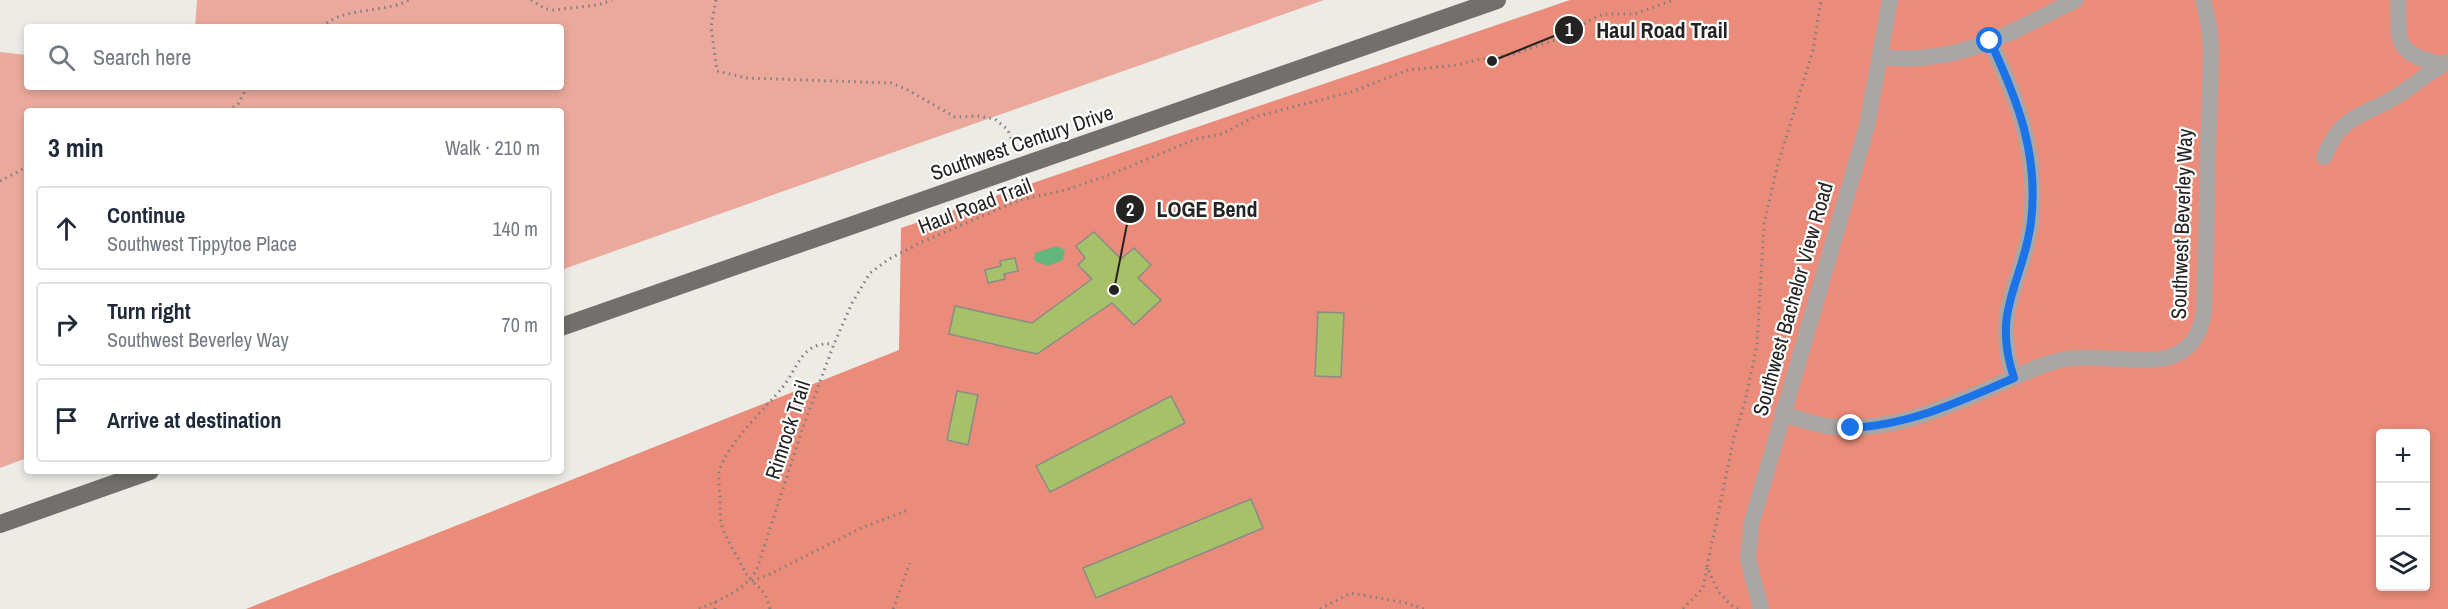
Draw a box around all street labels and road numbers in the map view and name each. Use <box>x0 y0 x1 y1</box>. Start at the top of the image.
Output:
street label: Southwest Century Drive <box>927 98 1117 187</box>
street label: Southwest Beverley Way <box>2164 128 2199 320</box>
street label: Haul Road Trail <box>914 171 1036 241</box>
street label: Southwest Bachelor View Road <box>1745 179 1840 419</box>
street label: Rimrock Trail <box>758 377 817 483</box>

